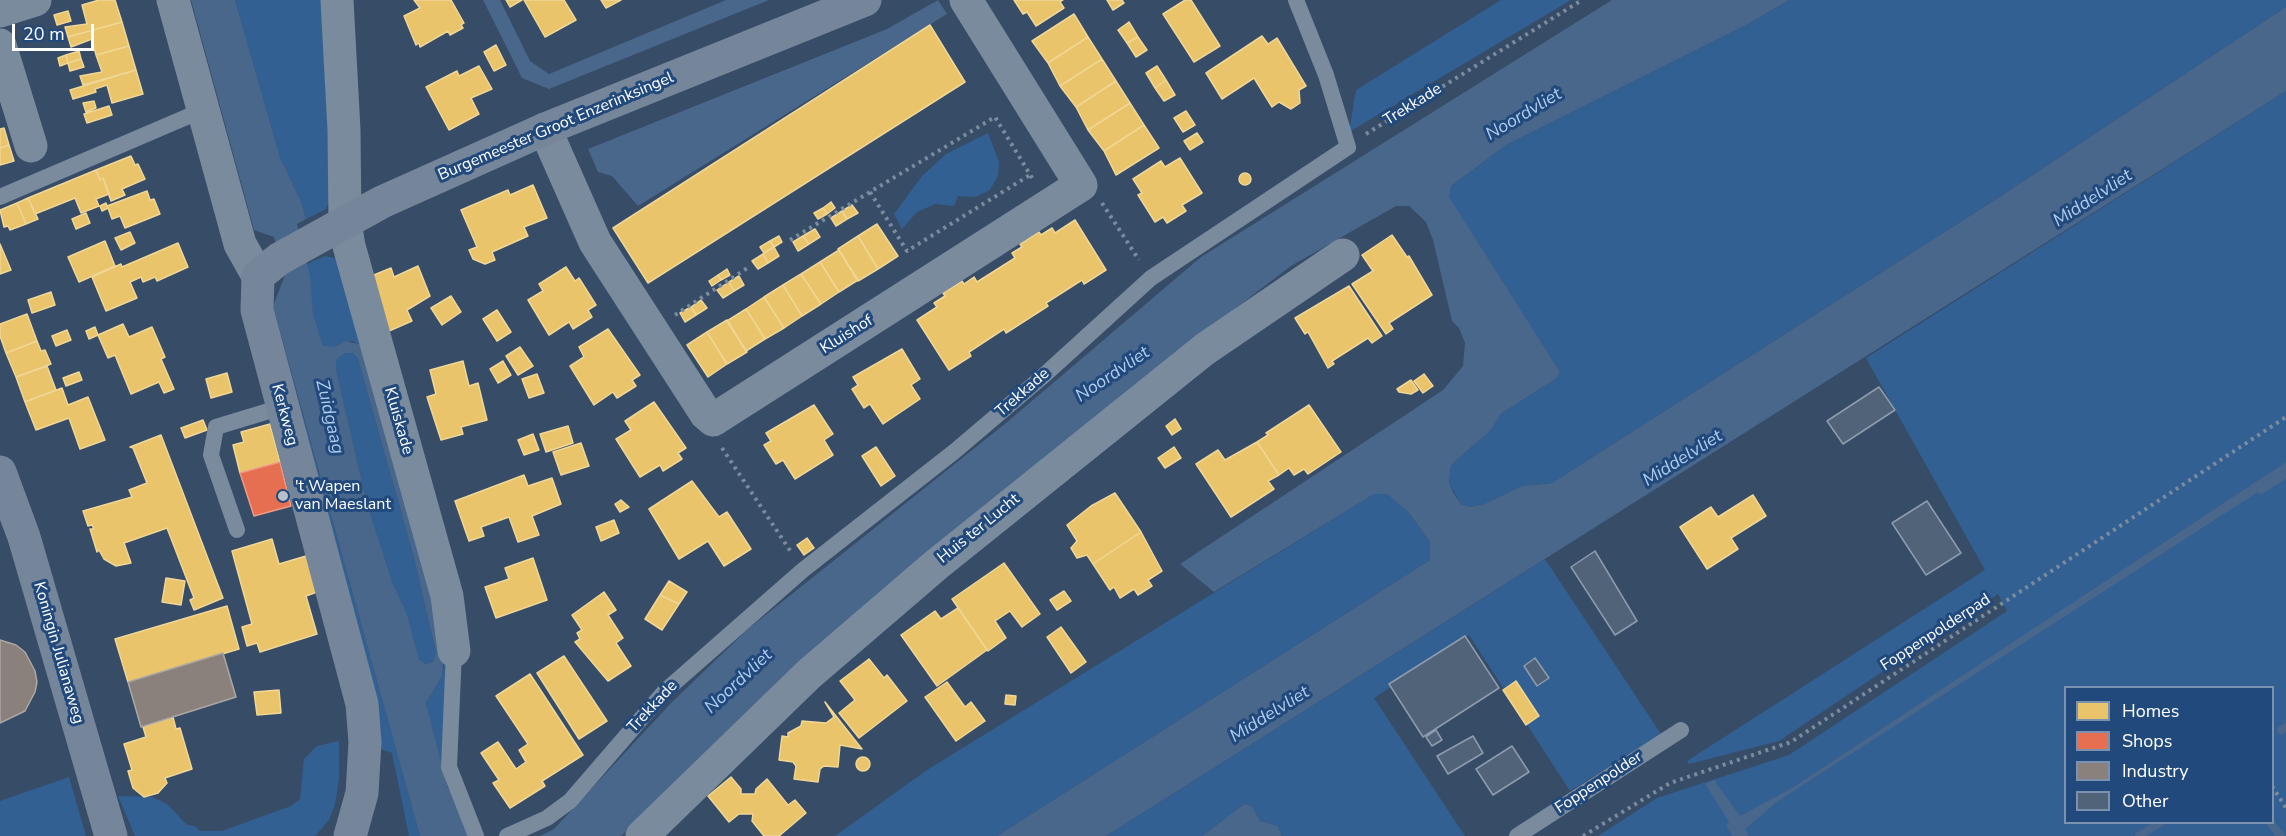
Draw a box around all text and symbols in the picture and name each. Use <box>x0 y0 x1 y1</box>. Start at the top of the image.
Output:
scale bar <box>15 12 98 50</box>
text: 20 m <box>23 22 65 46</box>
street label: Burgemeester Groot Enzerinksingel <box>435 69 677 185</box>
street label: Trekkade <box>1380 80 1446 130</box>
water label: Noordvliet <box>1482 84 1566 146</box>
water label: Middelvliet <box>2049 165 2137 233</box>
street label: Kluishof <box>817 311 877 359</box>
water label: Noordvliet <box>1072 342 1154 408</box>
street label: Trekkade <box>992 365 1054 421</box>
water label: Zuidgaag <box>310 378 348 456</box>
street label: Kerkweg <box>267 382 301 448</box>
street label: Kluiskade <box>379 385 417 457</box>
water label: Middelvliet <box>1639 426 1727 492</box>
place label: 't Wapen van Maeslant <box>295 477 391 515</box>
marker: 't Wapen van Maeslant <box>276 489 290 503</box>
street label: Huis ter Lucht <box>934 490 1024 568</box>
street label: Koningin Julianaweg <box>29 580 87 726</box>
street label: Foppenpolderpad <box>1877 590 1995 676</box>
water label: Noordvliet <box>701 645 777 719</box>
street label: Trekkade <box>624 677 682 737</box>
water label: Middelvliet <box>1226 682 1314 748</box>
legend <box>2064 686 2274 824</box>
text: Homes <box>2122 699 2179 723</box>
text: Shops <box>2122 729 2172 753</box>
street label: Foppenpolder <box>1552 748 1646 818</box>
text: Industry <box>2122 759 2189 783</box>
text: Other <box>2122 789 2168 813</box>

